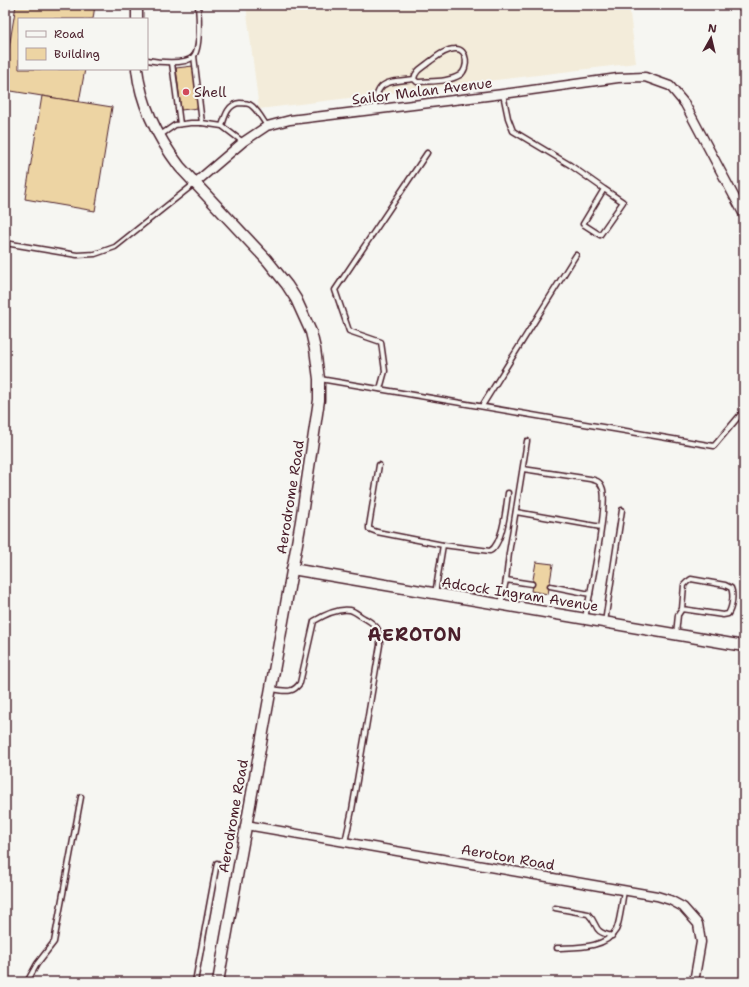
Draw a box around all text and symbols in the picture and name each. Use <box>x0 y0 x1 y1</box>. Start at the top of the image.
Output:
legend <box>18 18 148 70</box>
north arrow <box>691 18 731 58</box>
text: N <box>707 21 718 37</box>
text: Road <box>54 26 85 42</box>
text: Building <box>54 46 100 62</box>
street label: Sailor Malan Avenue <box>351 73 493 109</box>
place label: Shell <box>194 83 227 101</box>
marker: Shell <box>181 87 191 97</box>
street label: Aerodrome Road <box>272 439 308 555</box>
street label: Adcock Ingram Avenue <box>440 573 600 615</box>
district label: AEROTON <box>367 623 463 647</box>
street label: Aerodrome Road <box>214 758 252 874</box>
street label: Aeroton Road <box>460 840 556 874</box>

